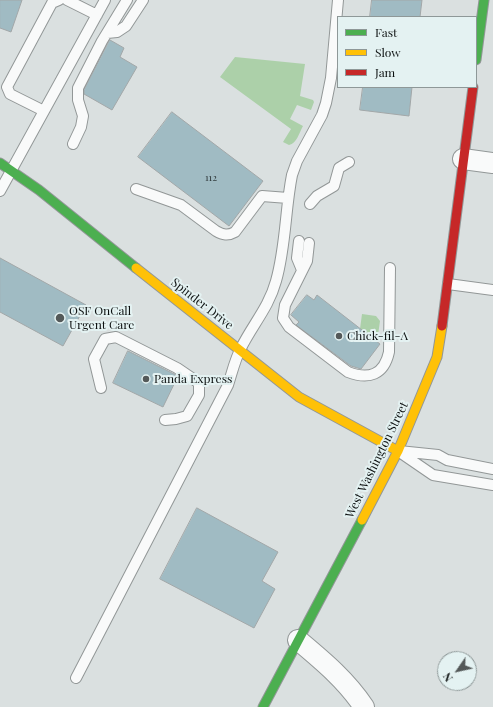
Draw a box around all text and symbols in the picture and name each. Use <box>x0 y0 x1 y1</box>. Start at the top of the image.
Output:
legend <box>337 16 477 88</box>
text: Fast <box>375 24 397 40</box>
text: Slow <box>375 44 401 60</box>
text: Jam <box>375 64 395 80</box>
house number: 112 <box>205 172 217 184</box>
street label: Spinder Drive <box>168 275 236 333</box>
place label: OSF OnCall Urgent Care <box>69 304 134 332</box>
marker: OSF OnCall Urgent Care <box>54 312 66 324</box>
place label: Chick-fil-A <box>347 329 408 343</box>
marker: Chick-fil-A <box>334 331 344 341</box>
place label: Panda Express <box>154 372 232 386</box>
marker: Panda Express <box>141 374 151 384</box>
street label: West Washington Street <box>343 400 411 520</box>
north arrow <box>437 651 477 691</box>
text: N <box>439 670 456 685</box>

